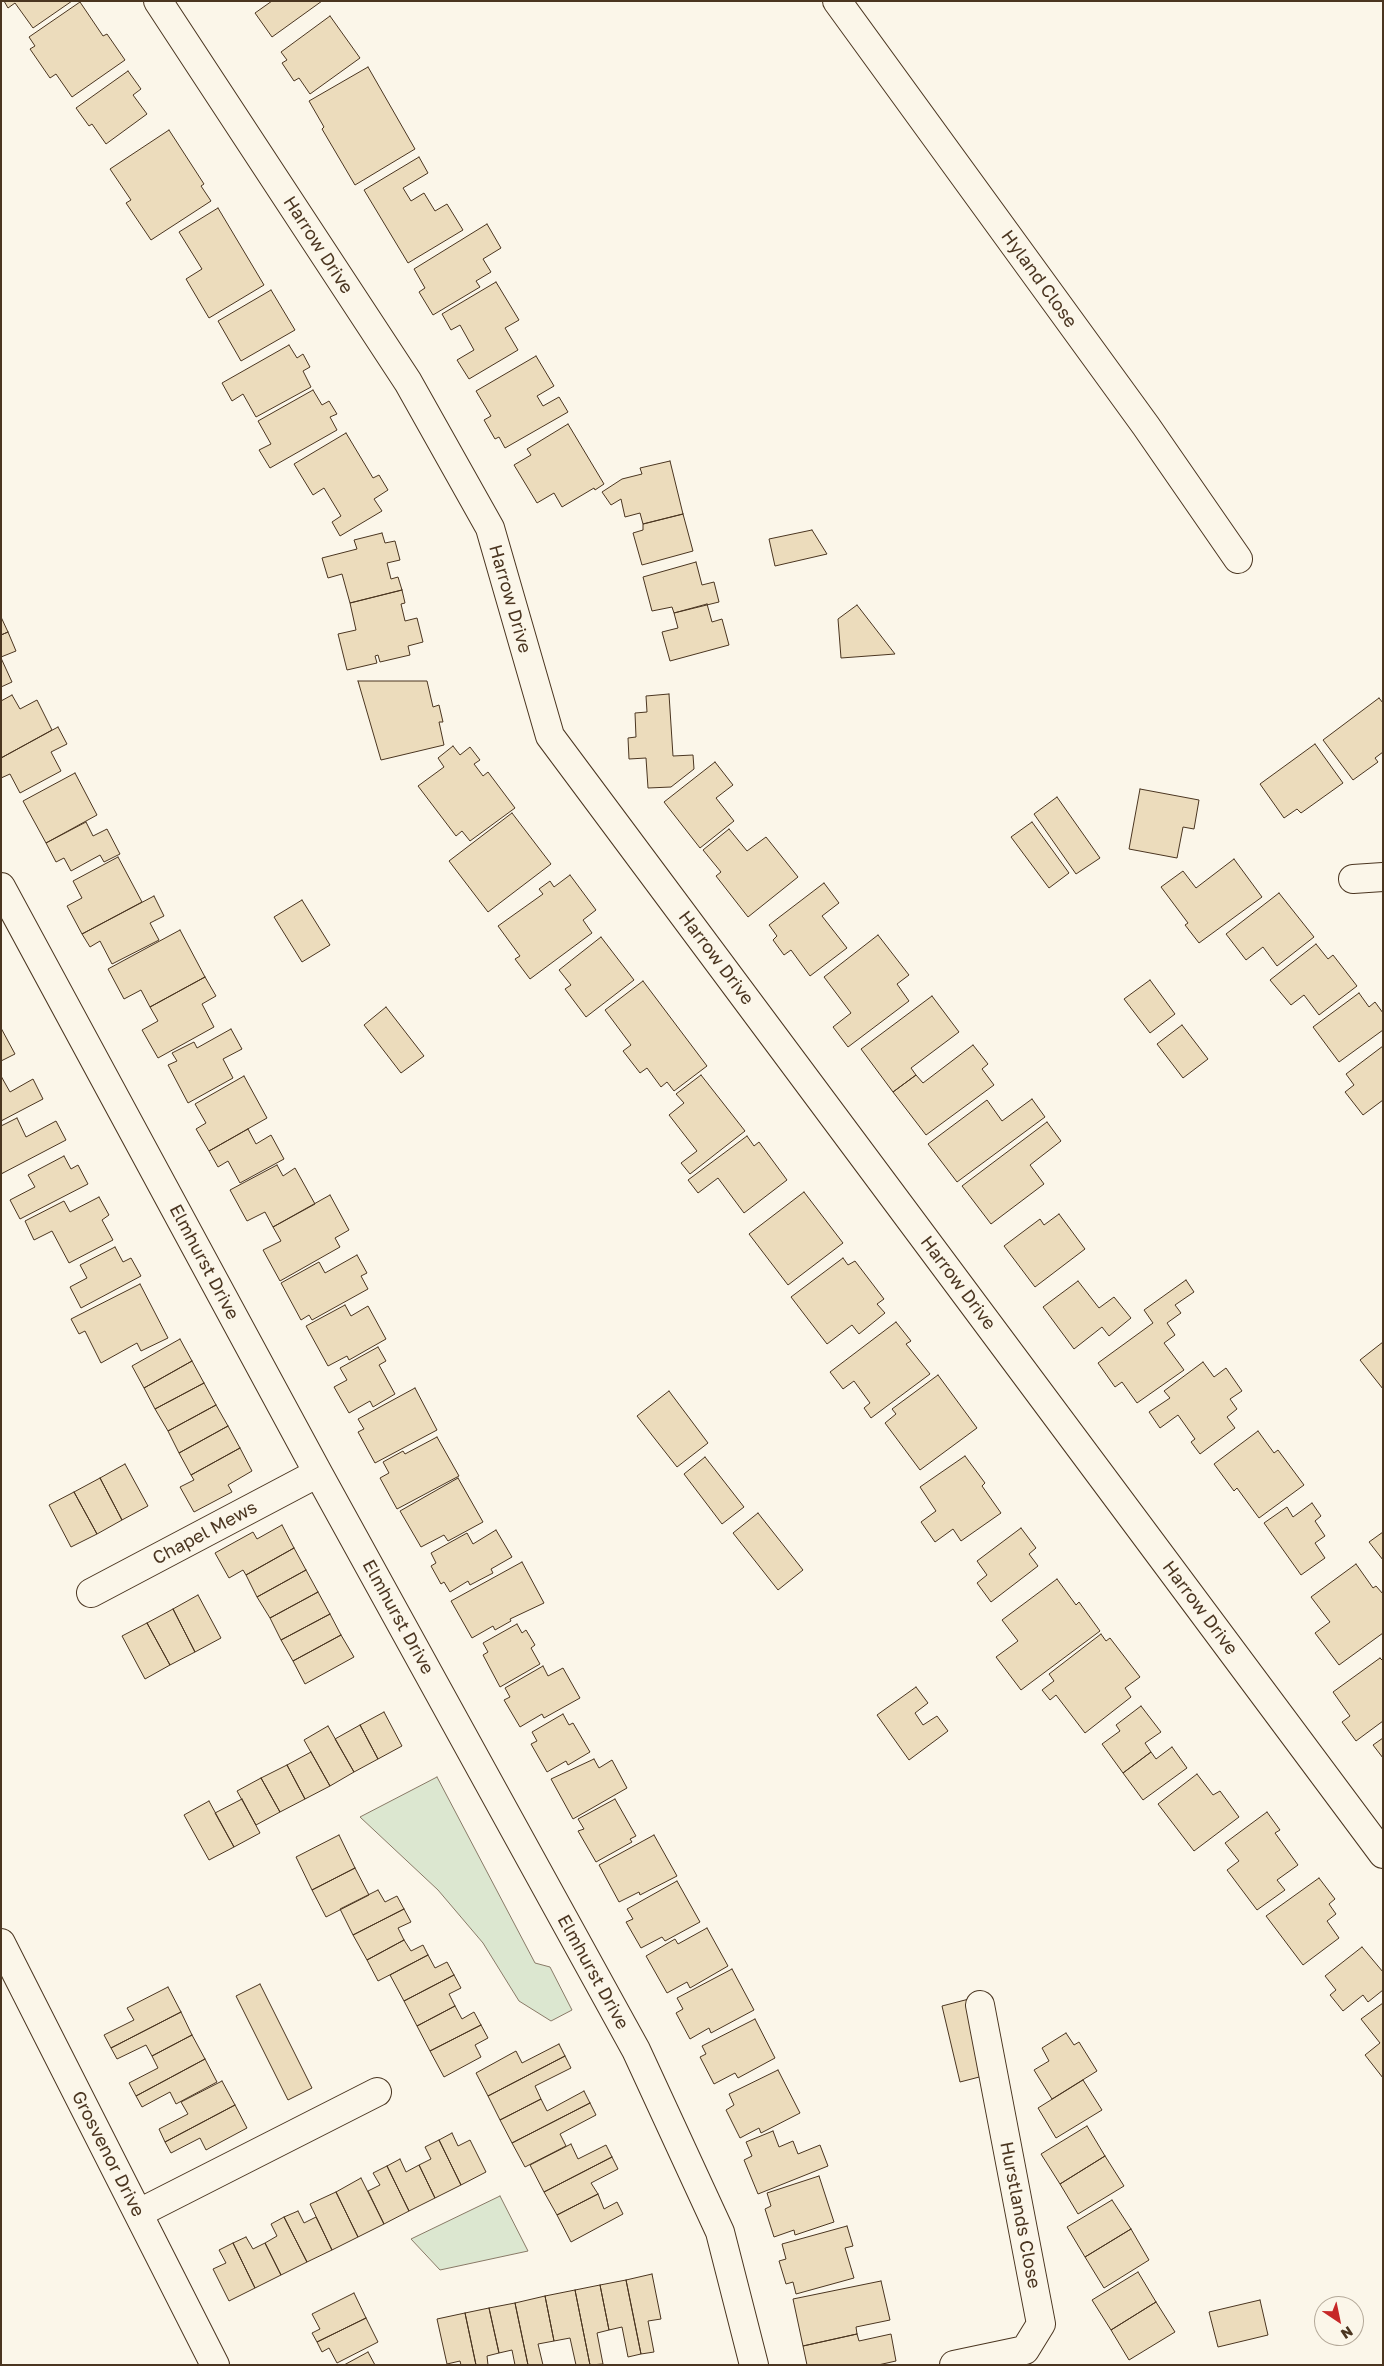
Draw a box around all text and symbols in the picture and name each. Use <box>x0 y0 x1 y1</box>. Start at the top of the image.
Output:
street label: Harrow Drive <box>278 192 358 298</box>
street label: Hyland Close <box>996 226 1082 332</box>
street label: Harrow Drive <box>484 542 536 656</box>
street label: Harrow Drive <box>674 907 758 1009</box>
street label: Elmhurst Drive <box>165 1201 243 1323</box>
street label: Harrow Drive <box>916 1232 1000 1334</box>
street label: Chapel Mews <box>149 1496 261 1570</box>
street label: Elmhurst Drive <box>358 1556 438 1678</box>
street label: Harrow Drive <box>1158 1557 1242 1659</box>
street label: Elmhurst Drive <box>553 1911 633 2033</box>
street label: Grosvenor Drive <box>67 2088 149 2220</box>
street label: Hurstlands Close <box>995 2140 1045 2290</box>
north arrow <box>1314 2296 1364 2346</box>
text: N <box>1338 2323 1356 2343</box>

